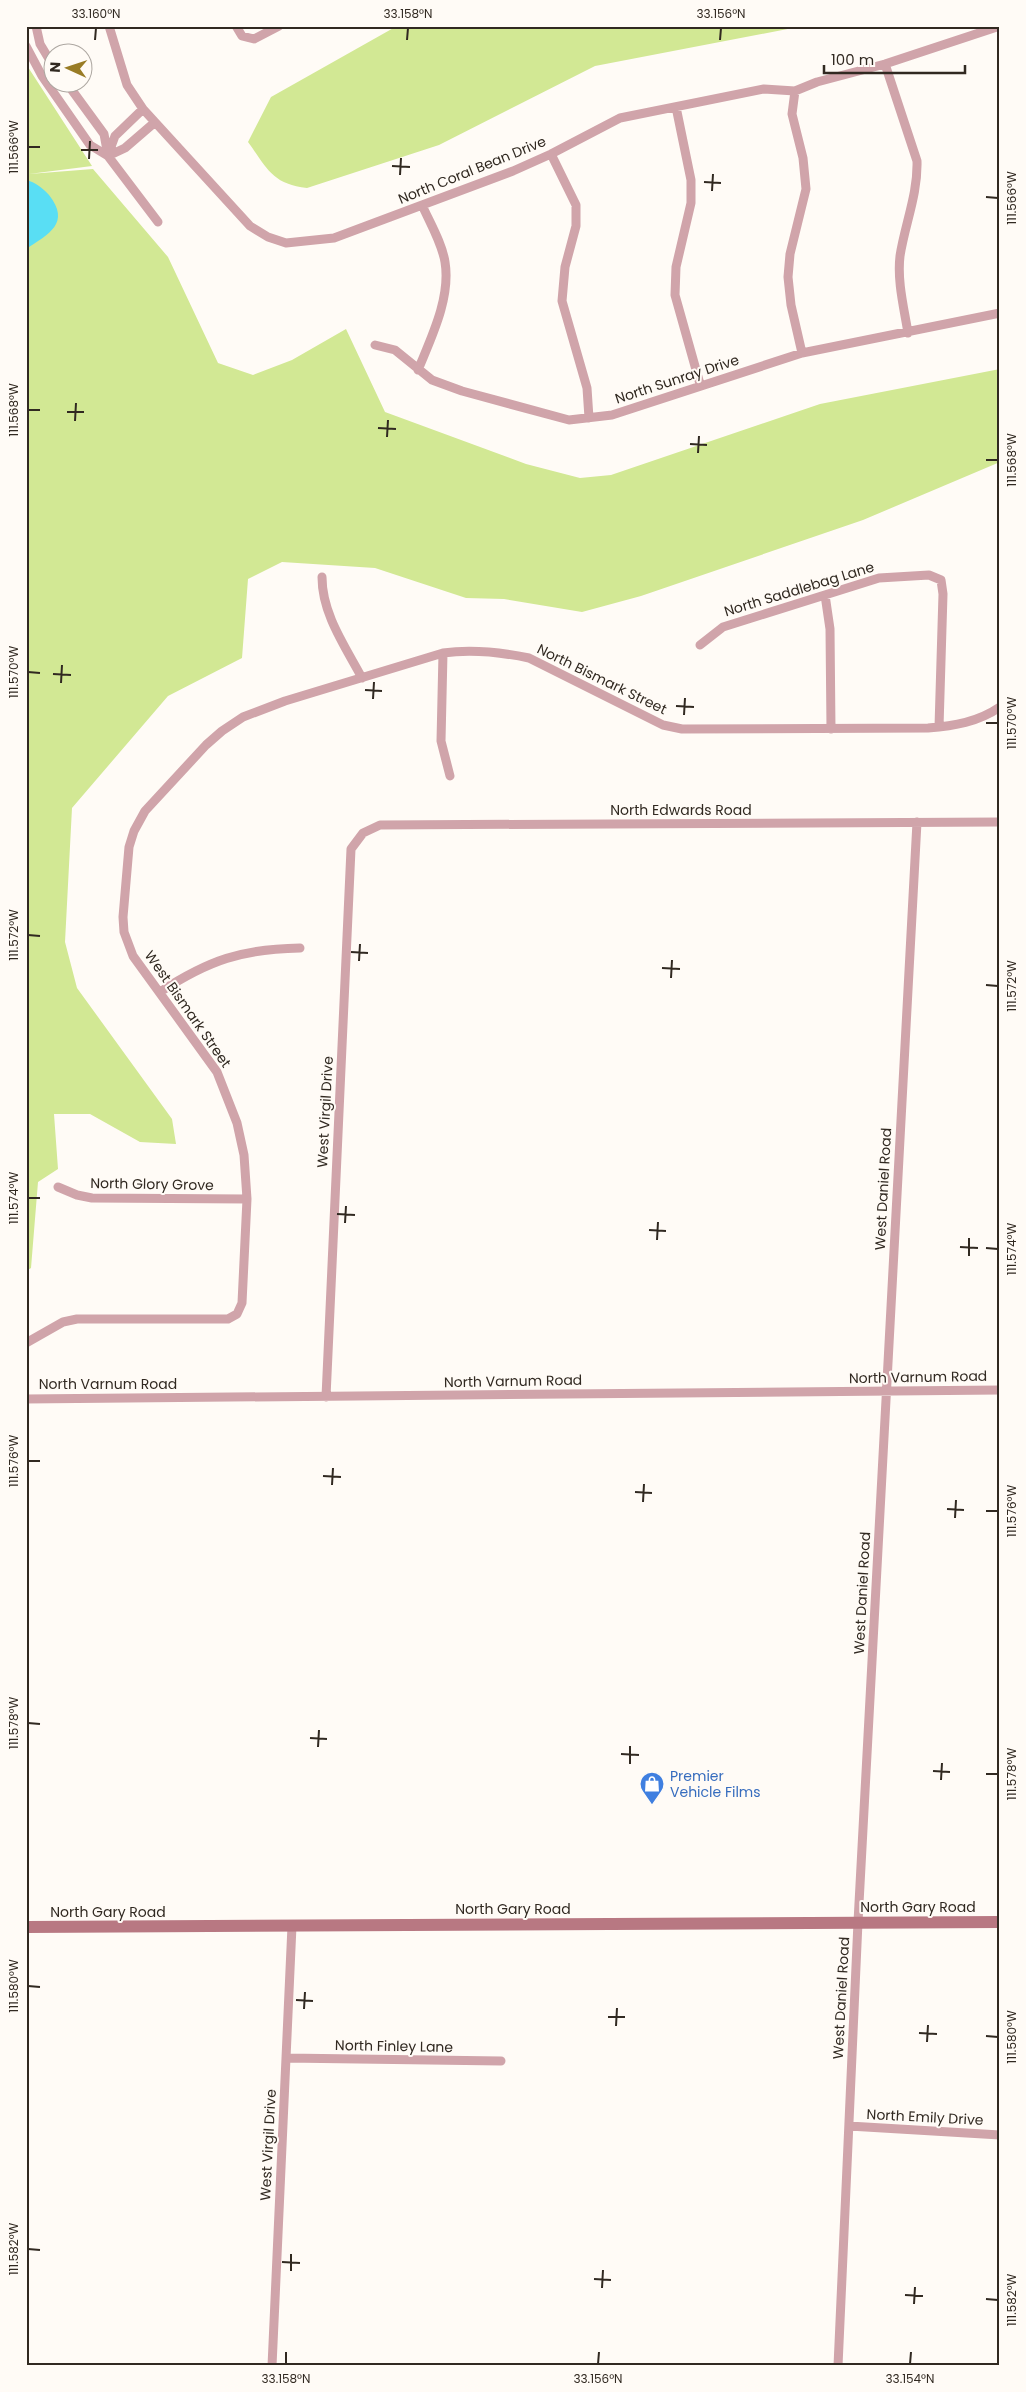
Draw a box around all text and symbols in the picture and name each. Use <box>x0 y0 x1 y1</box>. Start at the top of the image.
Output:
text: 33.160°N <box>71 5 121 22</box>
text: 33.158°N <box>384 5 432 22</box>
text: 33.156°N <box>696 5 746 22</box>
north arrow <box>42 42 92 92</box>
scale bar <box>824 42 965 74</box>
text: 100 m <box>831 49 874 70</box>
text: N <box>45 62 65 73</box>
text: 111.566°W <box>5 120 22 174</box>
street label: North Coral Bean Drive <box>395 131 549 209</box>
text: 111.566°W <box>1003 171 1020 225</box>
street label: North Sunray Drive <box>612 349 742 409</box>
text: 111.568°W <box>5 383 22 437</box>
text: 111.568°W <box>1003 433 1020 487</box>
street label: North Saddlebag Lane <box>722 557 877 621</box>
street label: North Bismark Street <box>534 639 670 719</box>
text: 111.570°W <box>5 646 22 698</box>
text: 111.570°W <box>1003 697 1020 749</box>
street label: North Edwards Road <box>610 800 752 820</box>
text: 111.572°W <box>5 909 22 961</box>
street label: West Bismark Street <box>140 946 236 1072</box>
text: 111.572°W <box>1003 960 1020 1012</box>
street label: West Virgil Drive <box>312 1055 338 1168</box>
street label: West Daniel Road <box>870 1127 896 1251</box>
text: 111.574°W <box>5 1172 22 1224</box>
street label: North Glory Grove <box>90 1173 214 1195</box>
text: 111.574°W <box>1003 1223 1020 1275</box>
street label: North Varnum Road <box>849 1366 987 1388</box>
street label: North Varnum Road <box>444 1370 582 1392</box>
street label: North Varnum Road <box>39 1374 177 1394</box>
text: 111.576°W <box>5 1435 22 1487</box>
text: 111.576°W <box>1003 1485 1020 1537</box>
street label: West Daniel Road <box>849 1531 875 1655</box>
text: 111.578°W <box>5 1697 22 1749</box>
text: 111.578°W <box>1003 1748 1020 1800</box>
place label: Premier Vehicle Films <box>670 1766 761 1802</box>
shop icon: Premier Vehicle Films <box>639 1771 665 1805</box>
street label: North Gary Road <box>860 1897 976 1917</box>
street label: North Gary Road <box>455 1899 571 1919</box>
street label: North Gary Road <box>50 1902 166 1922</box>
street label: West Daniel Road <box>828 1936 854 2060</box>
text: 111.580°W <box>5 1959 22 2013</box>
text: 111.580°W <box>1003 2010 1020 2064</box>
street label: North Finley Lane <box>335 2035 454 2057</box>
street label: West Virgil Drive <box>255 2088 281 2201</box>
street label: North Emily Drive <box>866 2104 984 2130</box>
text: 111.582°W <box>5 2222 22 2275</box>
text: 111.582°W <box>1003 2273 1020 2326</box>
text: 33.158°N <box>262 2370 310 2387</box>
text: 33.156°N <box>573 2370 623 2387</box>
text: 33.154°N <box>886 2370 934 2387</box>

